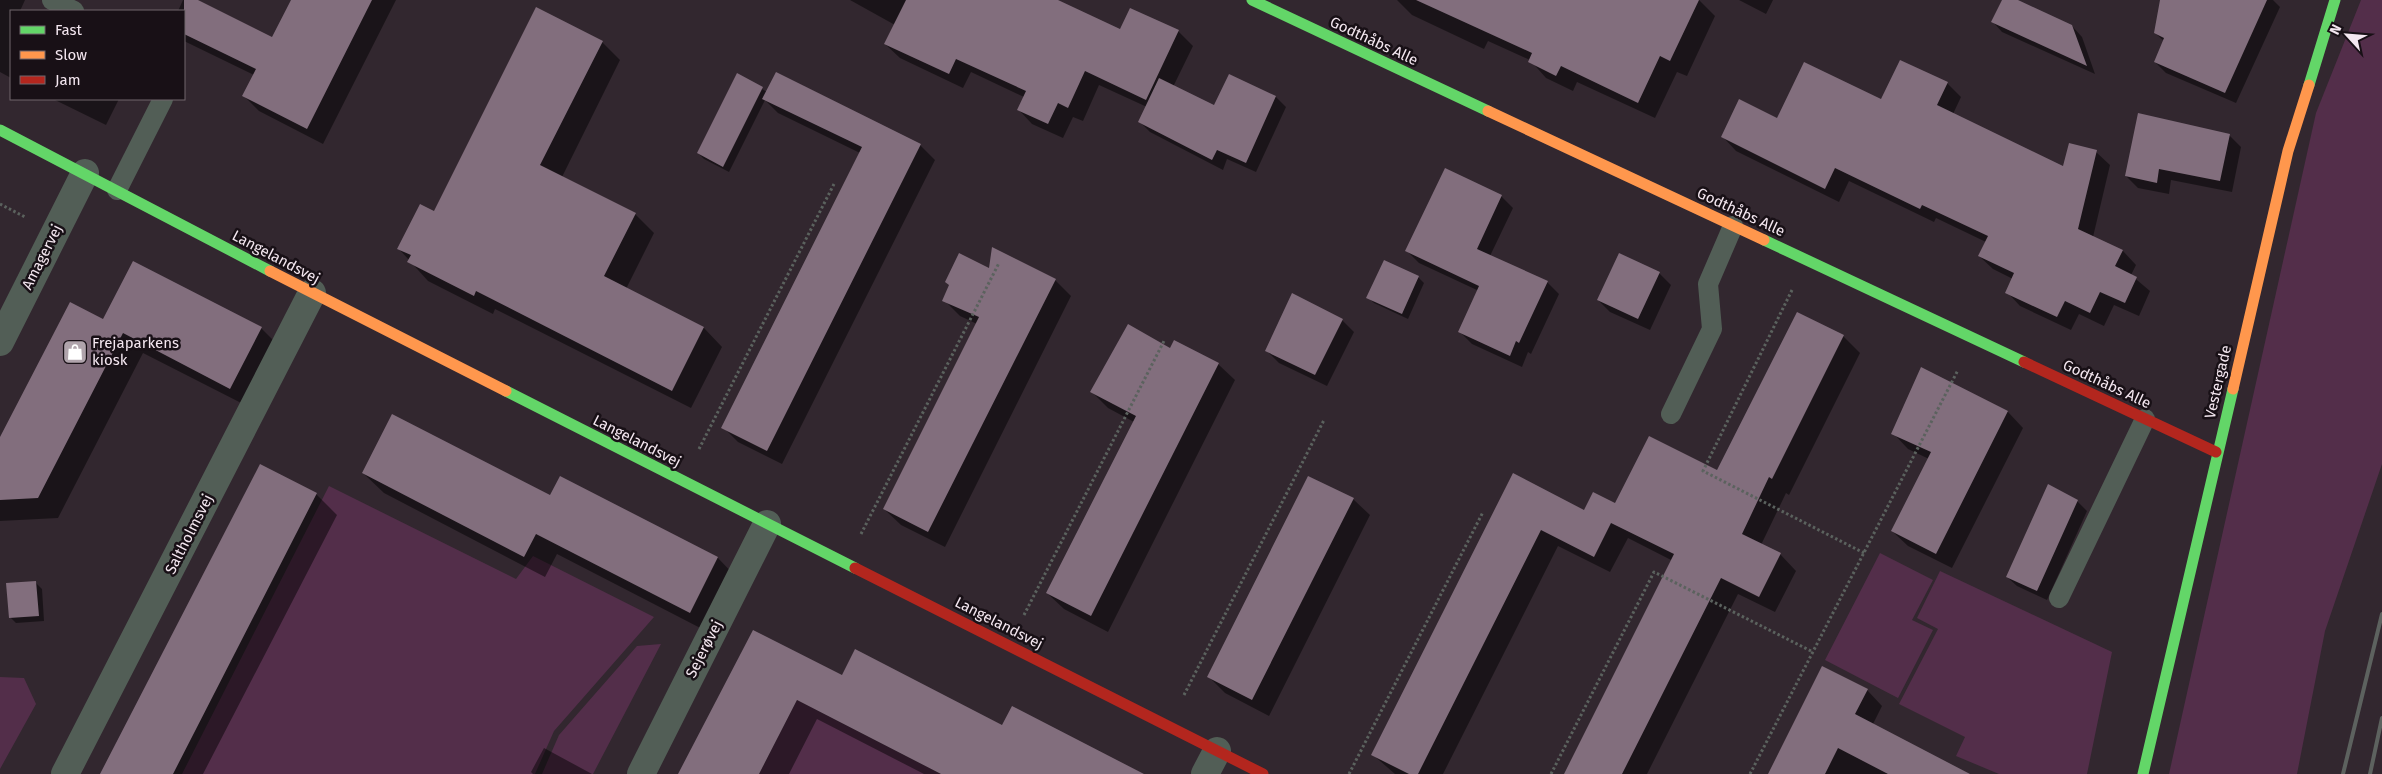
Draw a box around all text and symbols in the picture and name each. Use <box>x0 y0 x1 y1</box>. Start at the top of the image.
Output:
legend <box>10 10 185 100</box>
north arrow <box>2322 10 2372 60</box>
street label: Godthåbs Alle <box>1327 13 1421 69</box>
text: Fast <box>55 21 82 39</box>
text: N <box>2326 22 2345 37</box>
text: Slow <box>55 46 87 64</box>
text: Jam <box>55 71 81 89</box>
street label: Godthåbs Alle <box>1694 184 1788 240</box>
street label: Amagervej <box>18 221 66 293</box>
street label: Langelandsvej <box>229 226 323 288</box>
place label: Frejaparkens kiosk <box>92 334 179 369</box>
shop icon: Frejaparkens kiosk <box>62 339 88 365</box>
street label: Vestergade <box>2201 343 2235 421</box>
street label: Godthåbs Alle <box>2060 356 2154 412</box>
street label: Langelandsvej <box>590 411 684 471</box>
street label: Saltholmsvej <box>161 491 217 577</box>
street label: Langelandsvej <box>952 593 1046 653</box>
street label: Sejerøvej <box>682 617 726 681</box>

